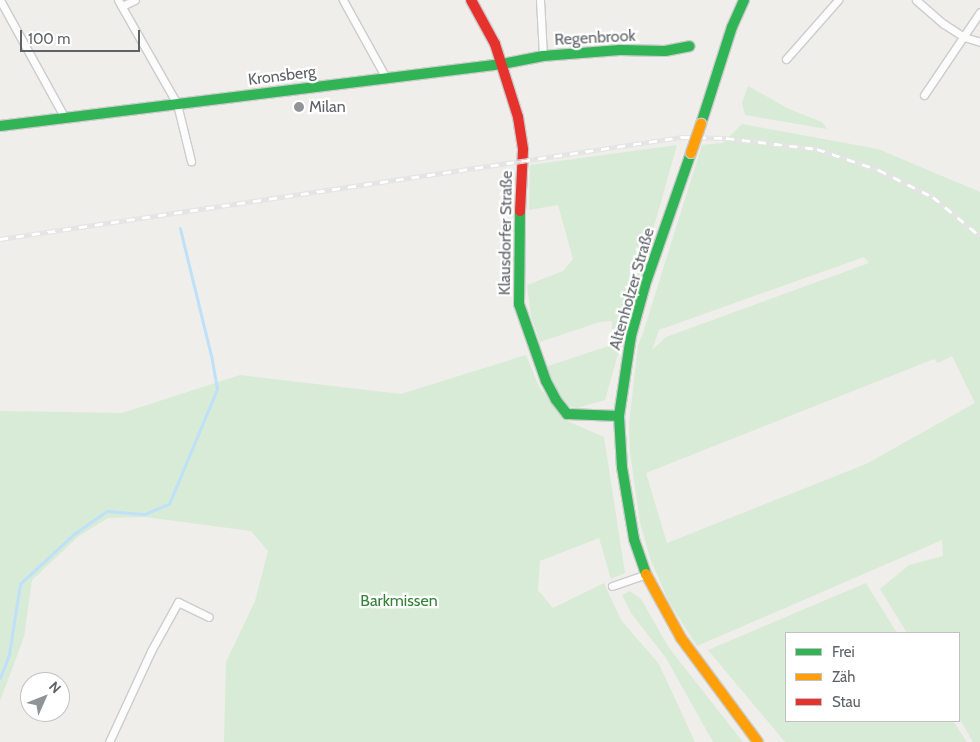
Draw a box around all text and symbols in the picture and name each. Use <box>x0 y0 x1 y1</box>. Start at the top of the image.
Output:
scale bar <box>22 20 142 52</box>
street label: Regenbrook <box>554 26 636 50</box>
text: 100 m <box>28 30 70 48</box>
street label: Kronsberg <box>247 62 317 90</box>
place label: Milan <box>309 97 346 117</box>
marker: Milan <box>293 101 305 113</box>
street label: Klausdorfer Straße <box>495 170 517 296</box>
street label: Altenholzer Straße <box>605 226 659 352</box>
park label: Barkmissen <box>360 591 438 611</box>
legend <box>785 632 960 722</box>
text: Frei <box>832 643 855 661</box>
text: Zäh <box>832 668 855 686</box>
north arrow <box>20 672 70 722</box>
text: N <box>45 677 65 697</box>
text: Stau <box>832 693 861 711</box>

